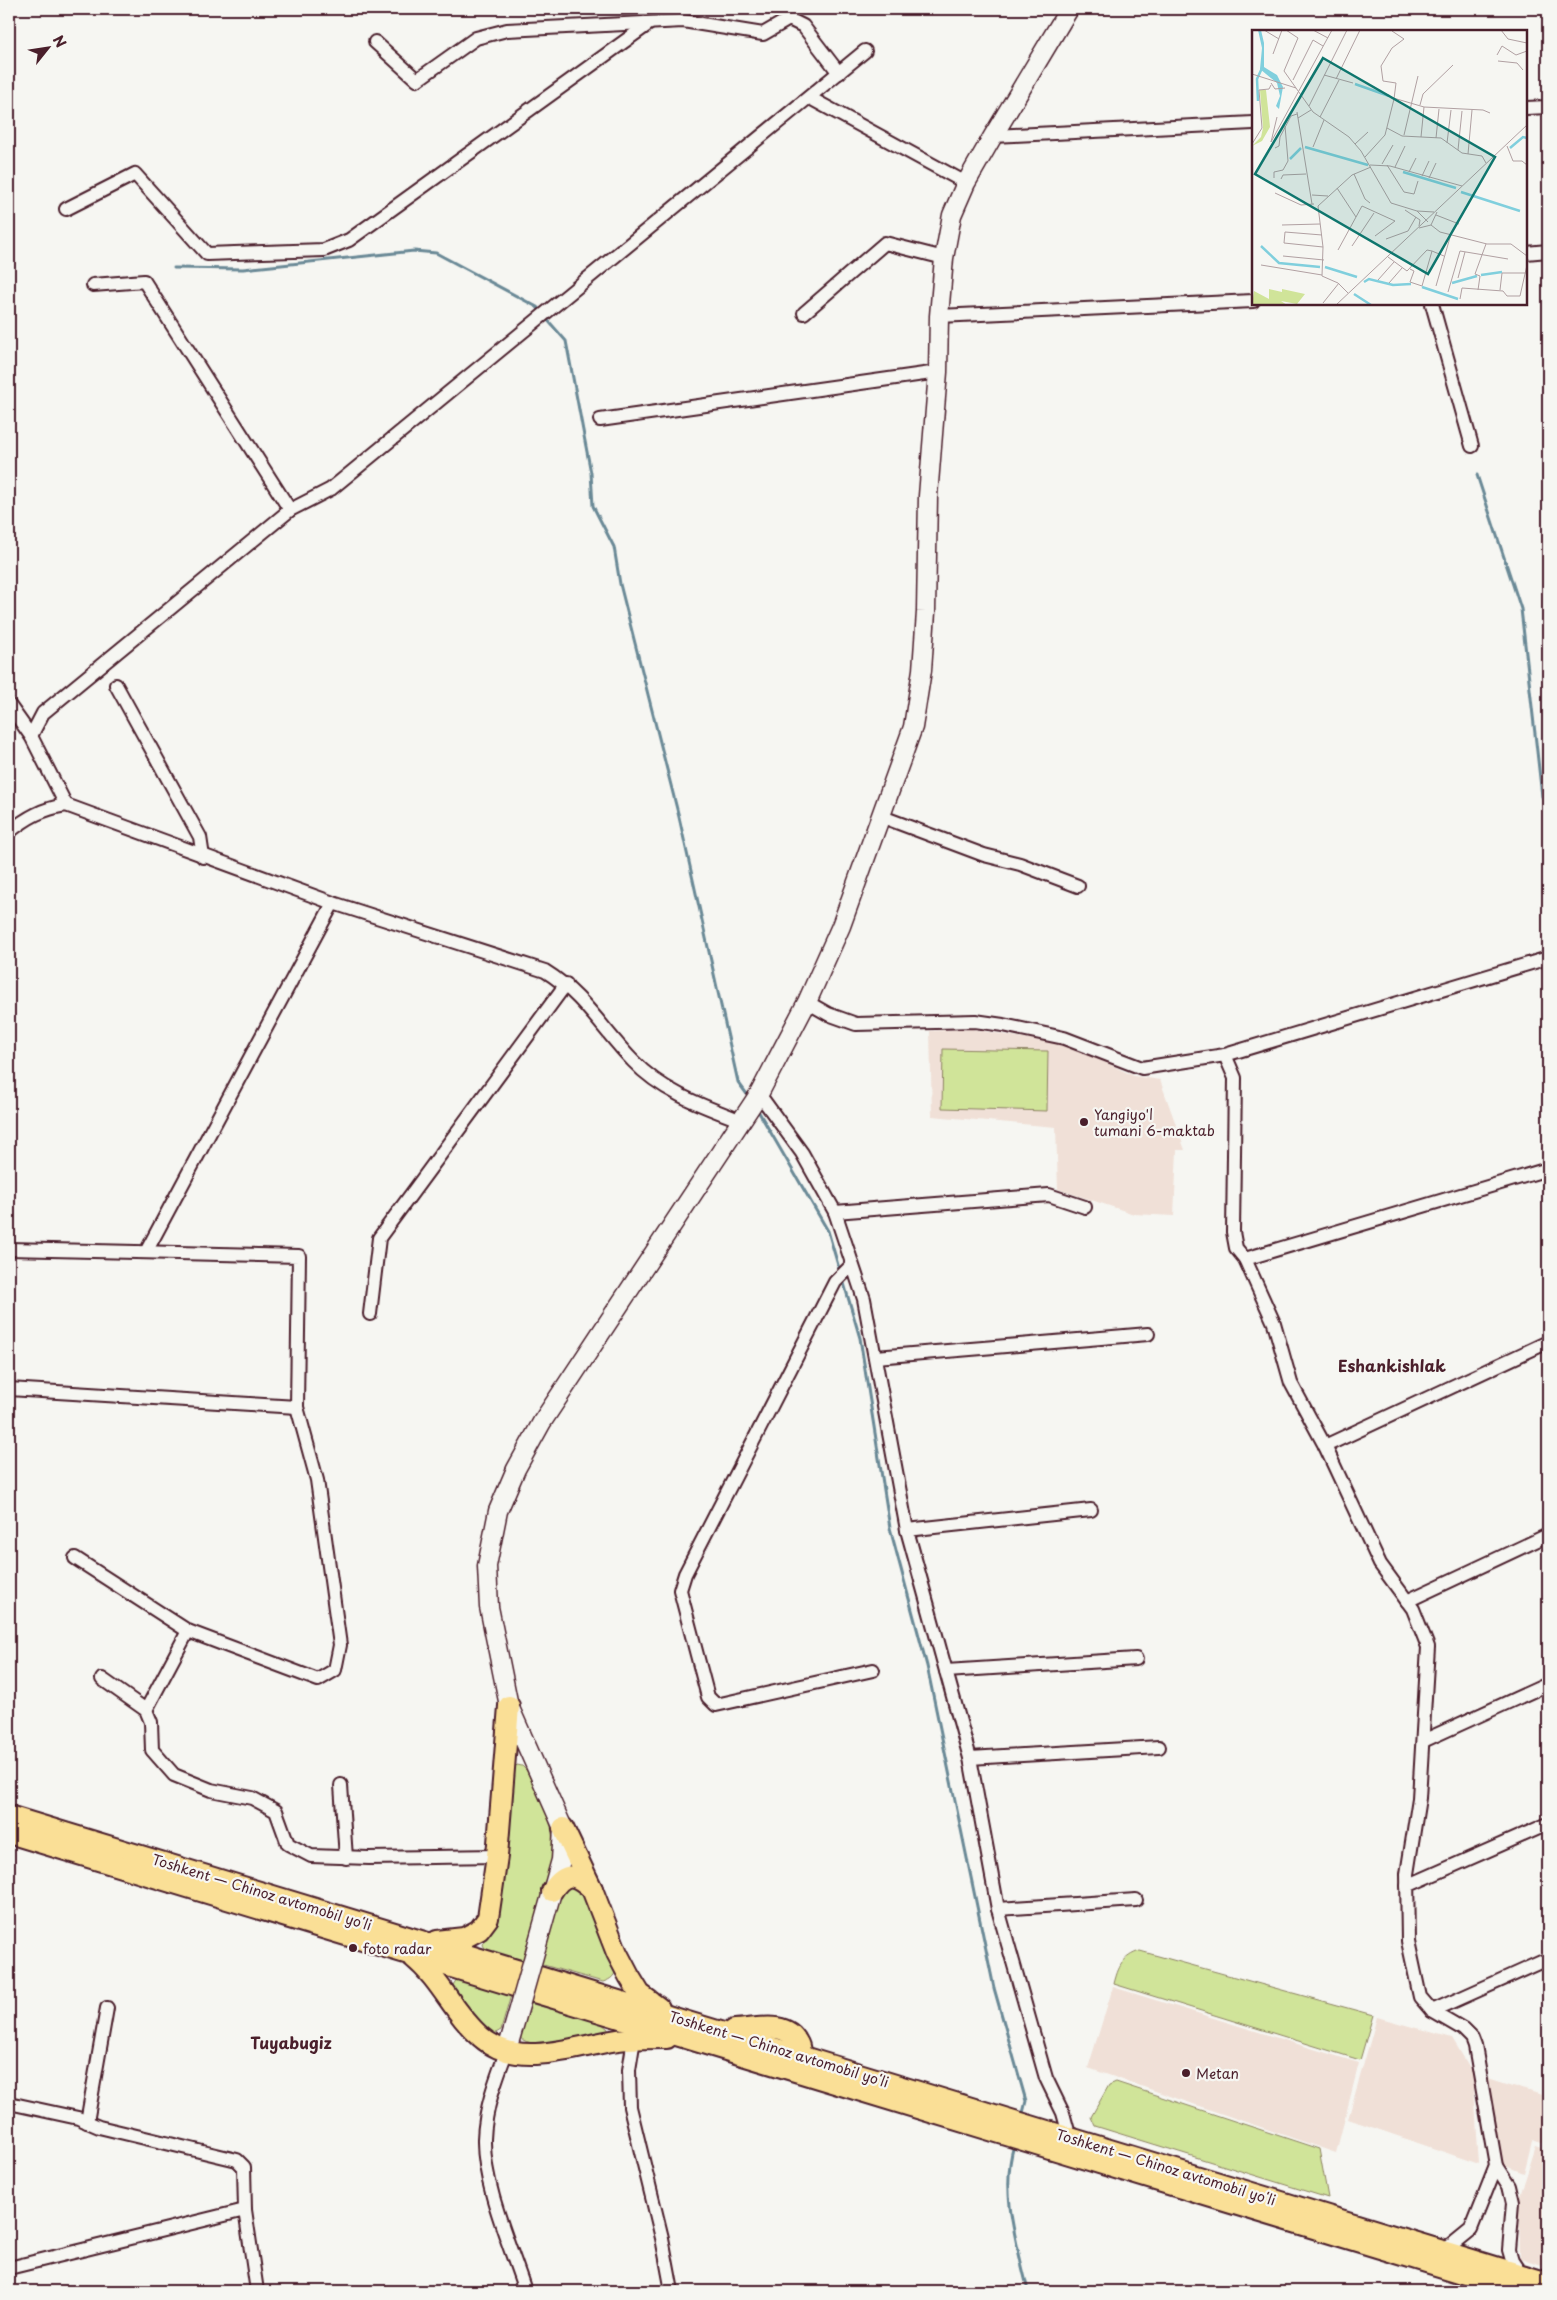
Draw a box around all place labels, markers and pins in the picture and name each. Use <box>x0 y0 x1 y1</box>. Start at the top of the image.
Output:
place label: Yangiyo'l tumani 6-maktab <box>1094 1104 1215 1141</box>
marker: Yangiyo'l tumani 6-maktab <box>1078 1116 1090 1128</box>
place label: foto radar <box>363 1938 432 1959</box>
marker: foto radar <box>347 1942 359 1954</box>
place label: Metan <box>1196 2063 1239 2084</box>
marker: Metan <box>1180 2067 1192 2079</box>

